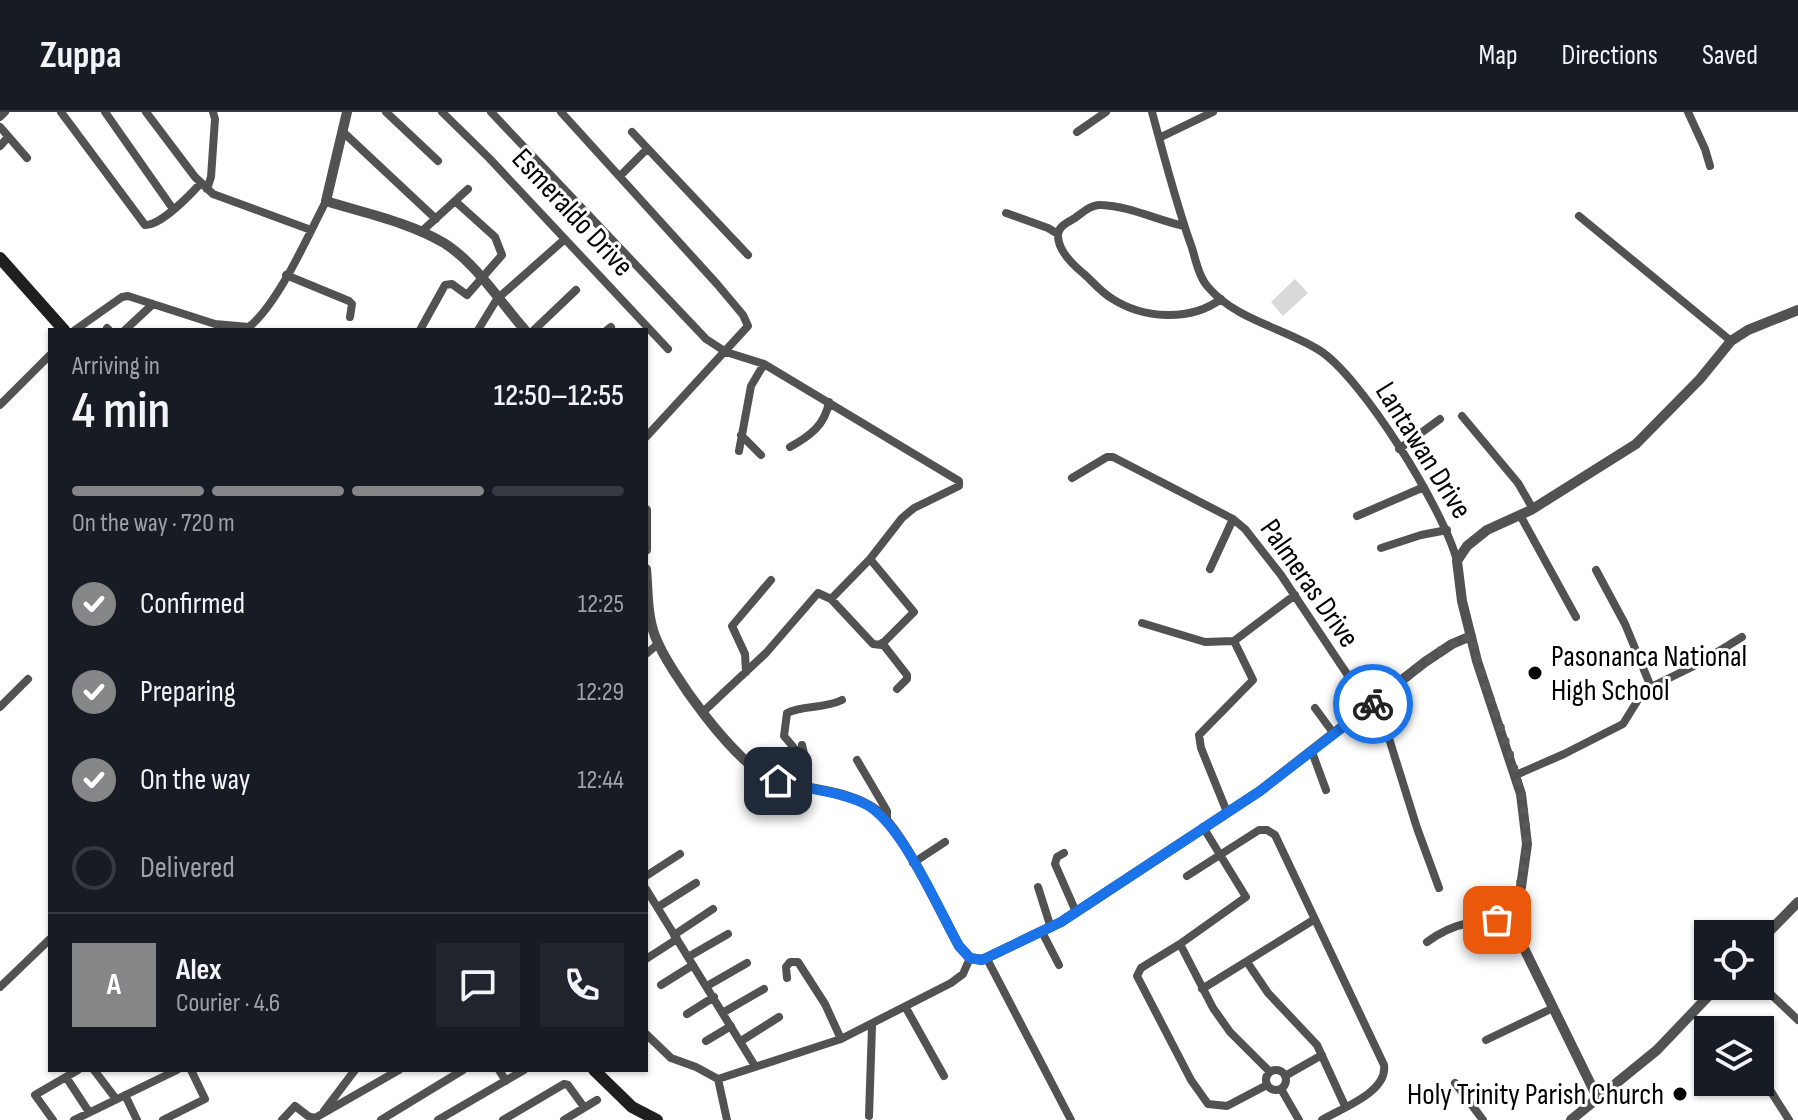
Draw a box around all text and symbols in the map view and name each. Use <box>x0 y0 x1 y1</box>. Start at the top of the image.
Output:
text: Zuppa <box>40 33 121 78</box>
text: Map <box>1479 39 1518 72</box>
text: Directions <box>1562 39 1658 72</box>
text: Saved <box>1702 39 1758 72</box>
street label: Esmeraldo Drive <box>504 141 641 284</box>
text: Arriving in <box>72 351 160 382</box>
street label: Lantawan Drive <box>1367 376 1479 525</box>
text: 12:50–12:55 <box>494 378 624 414</box>
text: 4 min <box>72 380 170 443</box>
text: On the way · 720 m <box>72 508 235 539</box>
street label: Palmeras Drive <box>1252 512 1366 655</box>
icon: check <box>72 582 116 626</box>
text: Confirmed <box>140 586 245 622</box>
text: 12:25 <box>578 589 624 620</box>
place label: Pasonanca National High School <box>1551 639 1747 709</box>
courier <box>1333 664 1413 744</box>
marker: Pasonanca National High School <box>1526 664 1544 682</box>
icon: check <box>72 670 116 714</box>
text: Preparing <box>140 674 236 710</box>
text: 12:29 <box>577 677 624 708</box>
icon: bike <box>1351 682 1395 726</box>
pin <box>744 747 812 815</box>
icon: check <box>72 758 116 802</box>
icon: home <box>756 759 800 803</box>
text: On the way <box>140 762 250 798</box>
text: 12:44 <box>577 765 624 796</box>
text: Delivered <box>140 850 235 886</box>
pin <box>1463 886 1531 954</box>
icon: bag <box>1475 898 1519 942</box>
map controls <box>1694 920 1774 1096</box>
button: locate <box>1694 920 1774 1000</box>
button: chat <box>436 943 520 1027</box>
button: phone <box>540 943 624 1027</box>
text: Alex <box>176 952 222 988</box>
text: A <box>107 967 121 1003</box>
text: Courier · 4.6 <box>176 988 280 1019</box>
button: layers <box>1694 1016 1774 1096</box>
place label: Holy Trinity Parish Church <box>1407 1077 1664 1113</box>
marker: Holy Trinity Parish Church <box>1671 1085 1689 1103</box>

